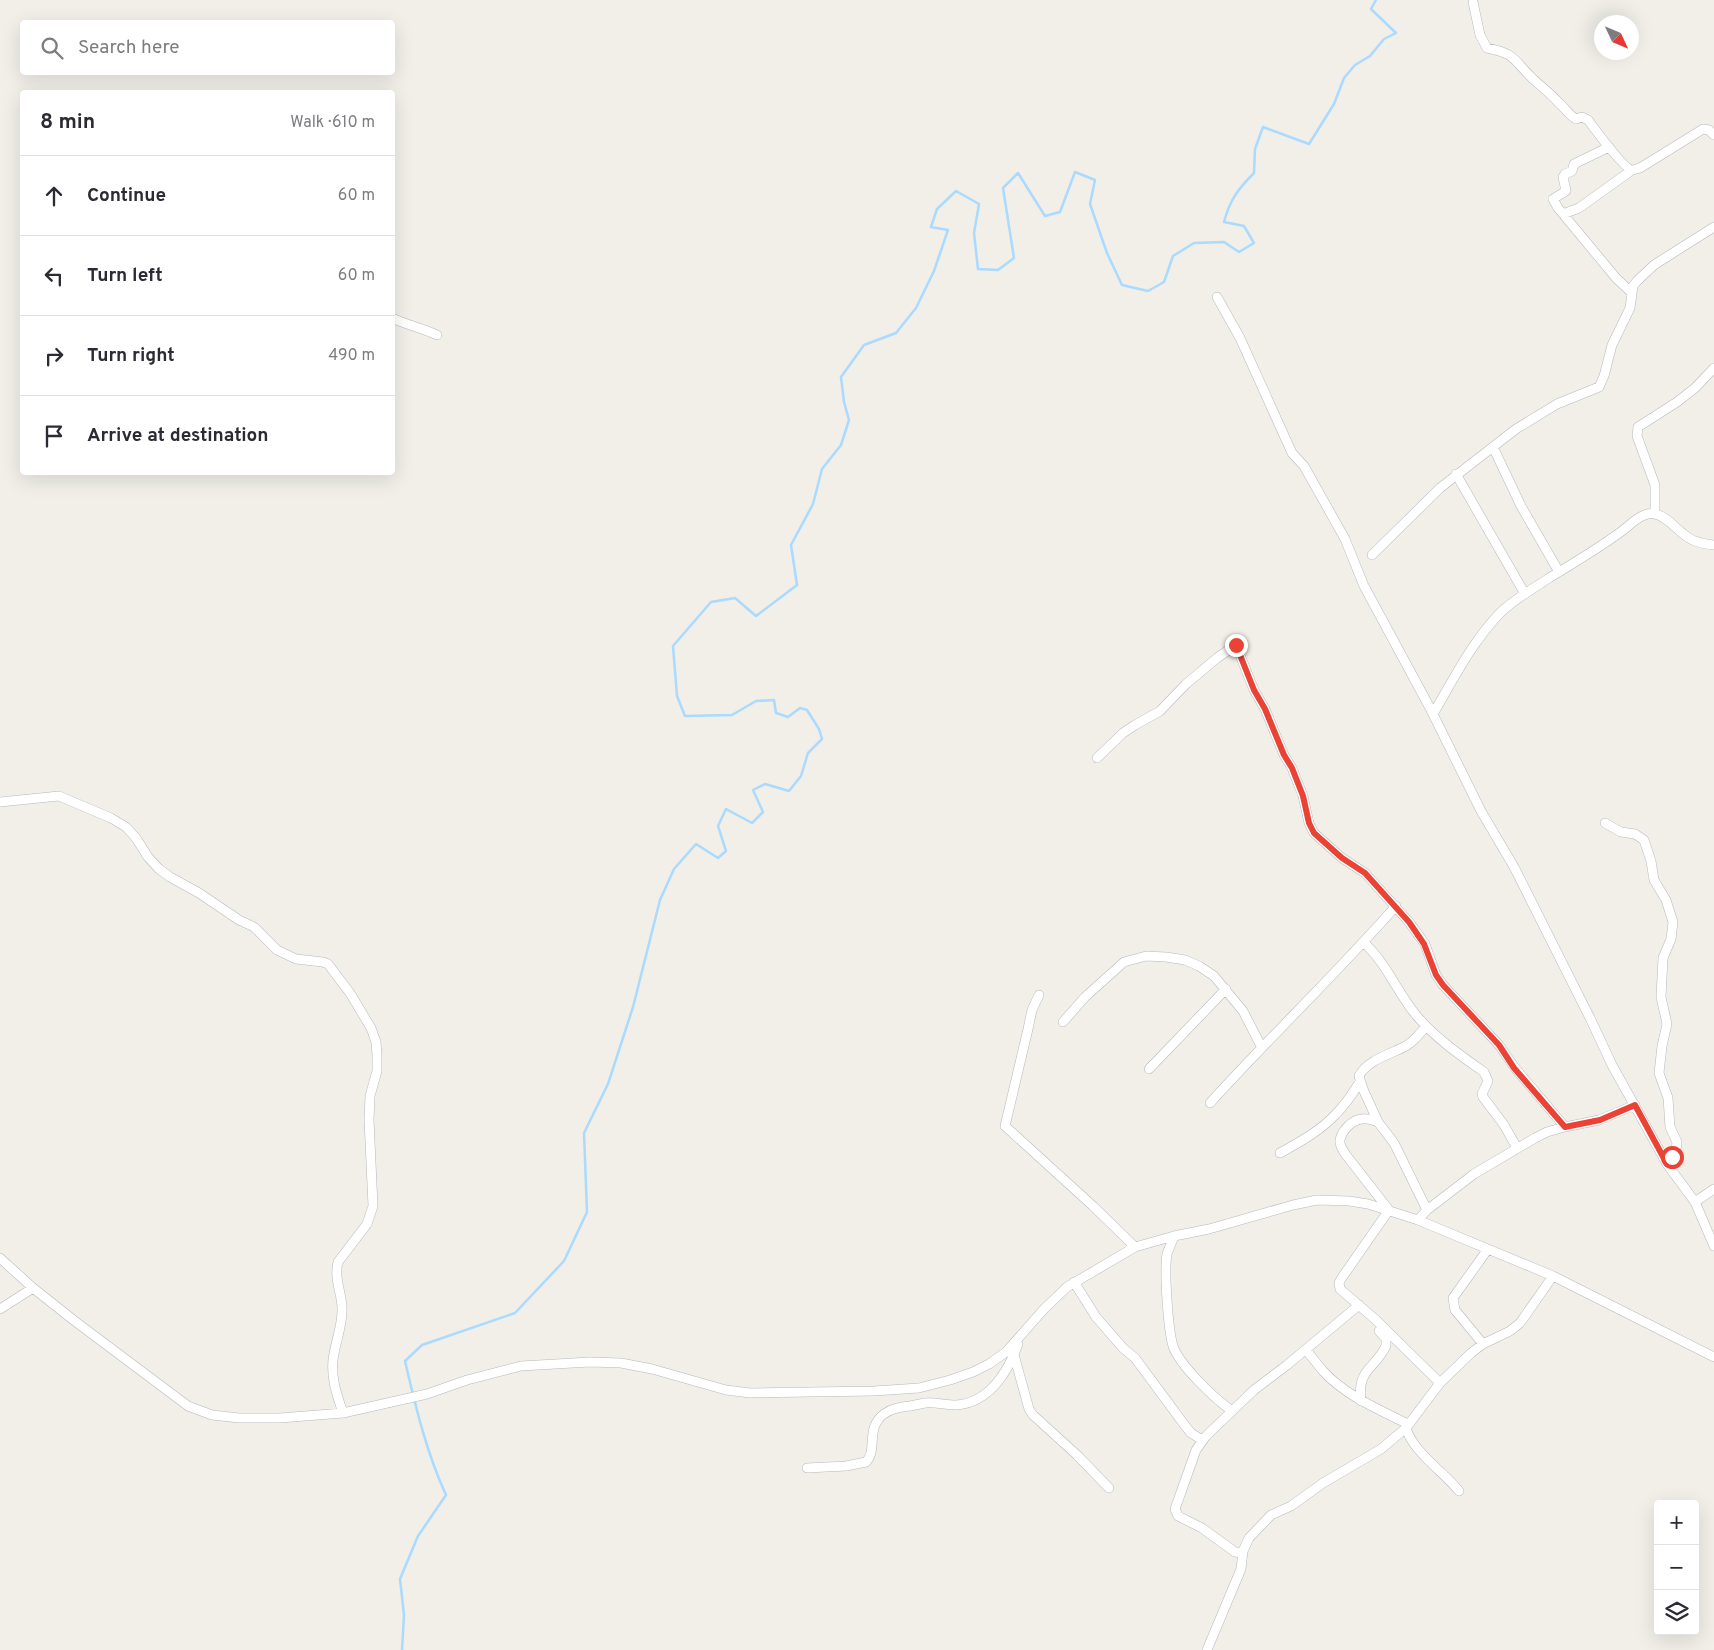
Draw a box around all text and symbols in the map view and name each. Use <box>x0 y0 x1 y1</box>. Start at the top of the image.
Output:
north arrow <box>1594 15 1639 60</box>
search box <box>20 20 395 75</box>
icon: search <box>38 34 66 62</box>
text: Search here <box>78 36 180 60</box>
text: 8 min <box>40 109 95 136</box>
text: Walk · 610 m <box>290 113 375 133</box>
icon: ahead <box>40 182 68 210</box>
text: Continue <box>87 184 166 208</box>
text: 60 m <box>338 186 375 206</box>
icon: left <box>40 262 68 290</box>
text: Turn left <box>87 264 163 288</box>
text: 60 m <box>338 266 375 286</box>
icon: right <box>40 342 68 370</box>
text: Turn right <box>87 344 175 368</box>
text: 490 m <box>328 346 375 366</box>
icon: arrive <box>40 422 68 450</box>
text: Arrive at destination <box>87 424 268 448</box>
route end <box>1225 634 1248 657</box>
route start <box>1661 1146 1684 1169</box>
map controls <box>1654 1500 1699 1635</box>
button: + <box>1654 1500 1699 1545</box>
button: − <box>1654 1545 1699 1590</box>
button: layers <box>1654 1590 1699 1635</box>

